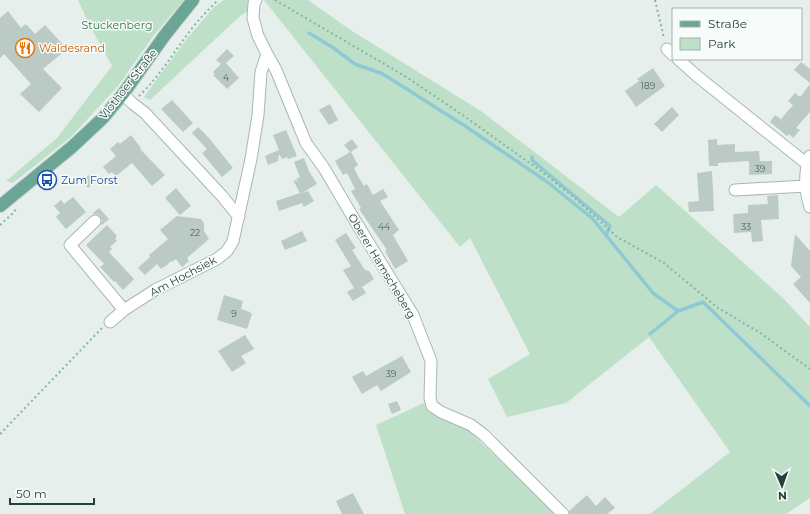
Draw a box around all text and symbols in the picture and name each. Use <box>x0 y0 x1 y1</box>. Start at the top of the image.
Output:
legend <box>672 8 802 60</box>
text: Straße <box>708 16 747 31</box>
park label: Stuckenberg <box>81 18 153 32</box>
text: Park <box>708 36 736 51</box>
restaurant icon: Waldesrand <box>14 37 36 59</box>
place label: Waldesrand <box>39 41 105 55</box>
street label: Vlothoer Straße <box>96 46 160 122</box>
house number: 4 <box>223 72 229 83</box>
house number: 189 <box>641 80 656 91</box>
house number: 39 <box>755 163 766 174</box>
bus stop icon: Zum Forst <box>36 169 58 191</box>
place label: Zum Forst <box>61 173 118 187</box>
street label: Oberer Hamscheberg <box>345 211 419 321</box>
house number: 44 <box>378 221 390 232</box>
house number: 33 <box>741 221 751 232</box>
house number: 22 <box>190 227 200 238</box>
street label: Am Hochsiek <box>147 252 219 299</box>
house number: 9 <box>231 308 237 319</box>
house number: 39 <box>386 368 397 379</box>
north arrow <box>762 466 802 506</box>
scale bar <box>10 480 94 506</box>
text: 50 m <box>16 486 47 501</box>
text: N <box>778 489 787 503</box>

